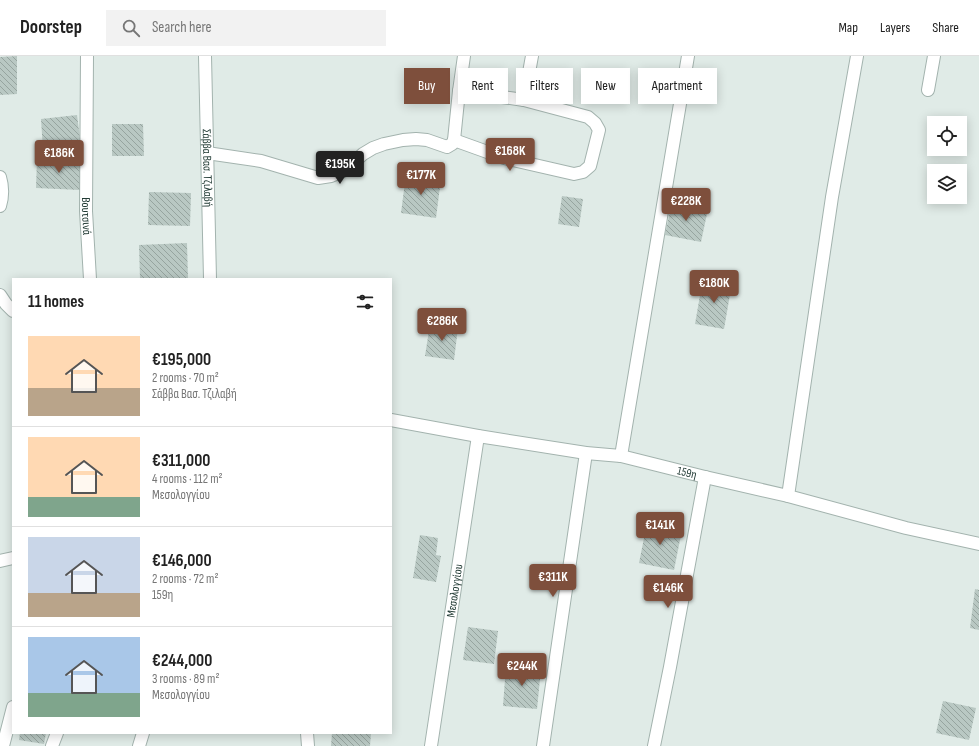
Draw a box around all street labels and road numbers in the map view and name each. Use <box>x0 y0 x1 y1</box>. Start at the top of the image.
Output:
street label: Σάββα Βασ. Τζιλαβή <box>199 129 216 207</box>
street label: Βουτσινά <box>78 197 95 235</box>
street label: 159η <box>676 463 698 482</box>
street label: Μεσολογγίου <box>443 563 466 618</box>

